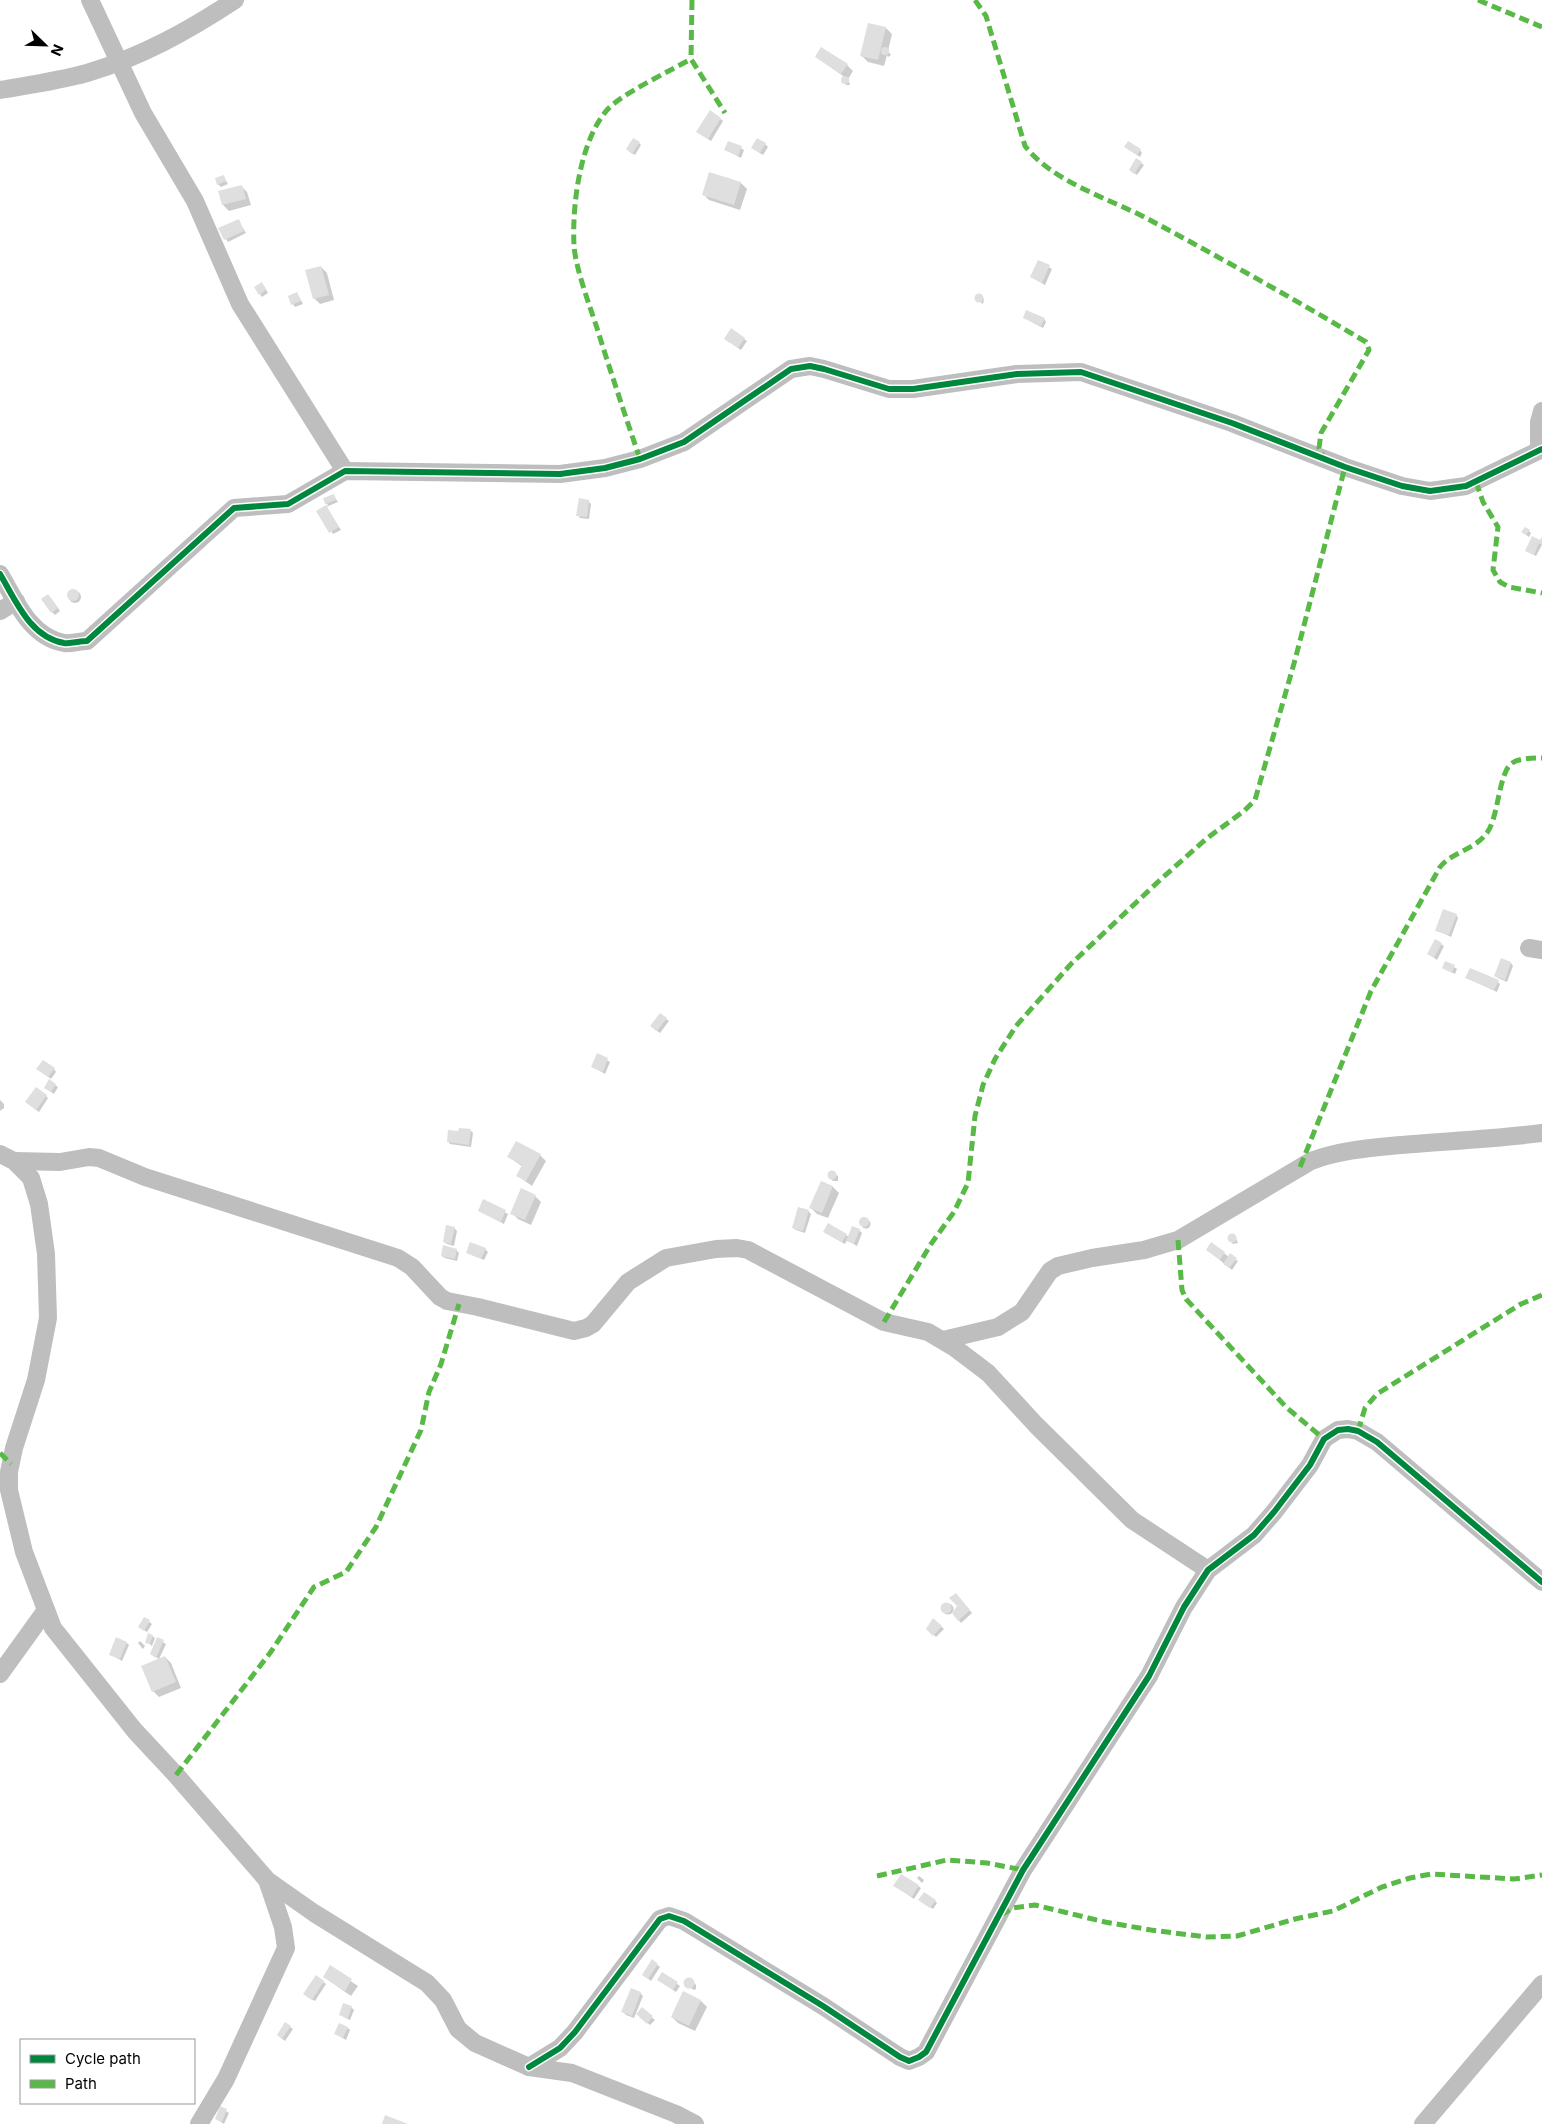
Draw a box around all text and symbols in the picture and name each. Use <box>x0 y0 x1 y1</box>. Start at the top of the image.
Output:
north arrow <box>20 20 70 70</box>
text: N <box>48 42 67 59</box>
legend <box>20 2039 195 2104</box>
text: Cycle path <box>65 2049 141 2068</box>
text: Path <box>65 2074 97 2093</box>

